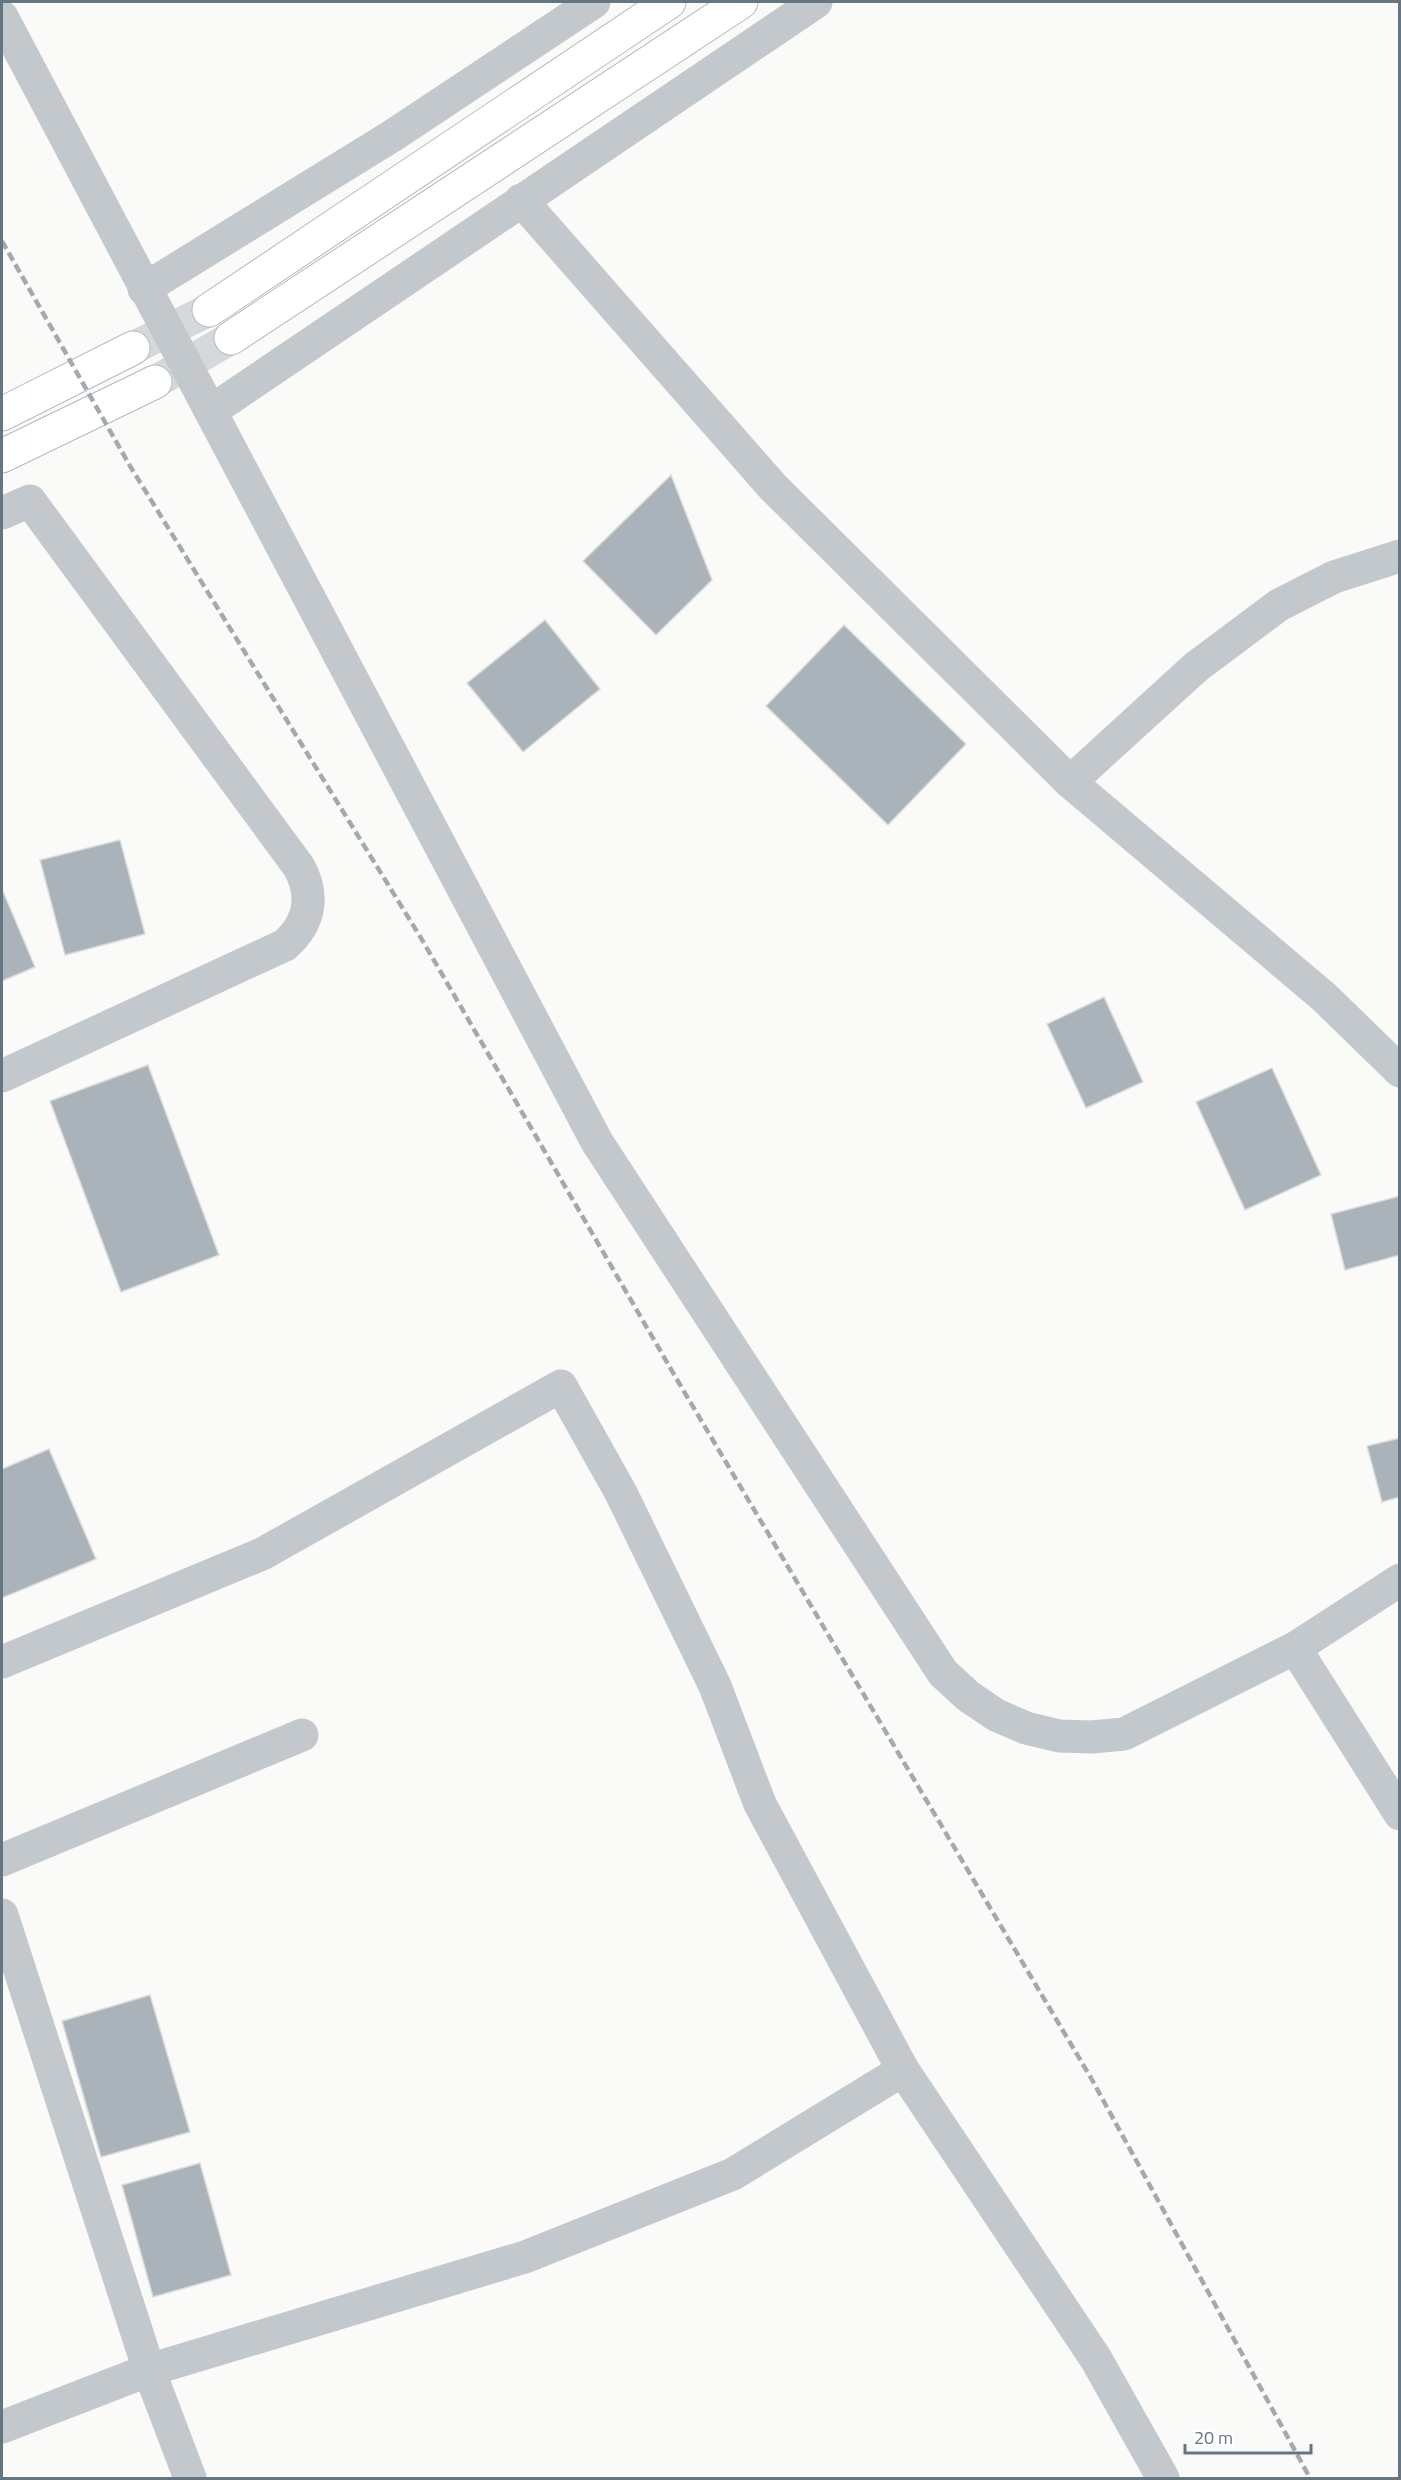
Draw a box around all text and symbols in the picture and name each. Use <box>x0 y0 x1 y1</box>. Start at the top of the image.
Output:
scale bar <box>1185 2417 1311 2455</box>
text: 20 m <box>1194 2424 1233 2451</box>

